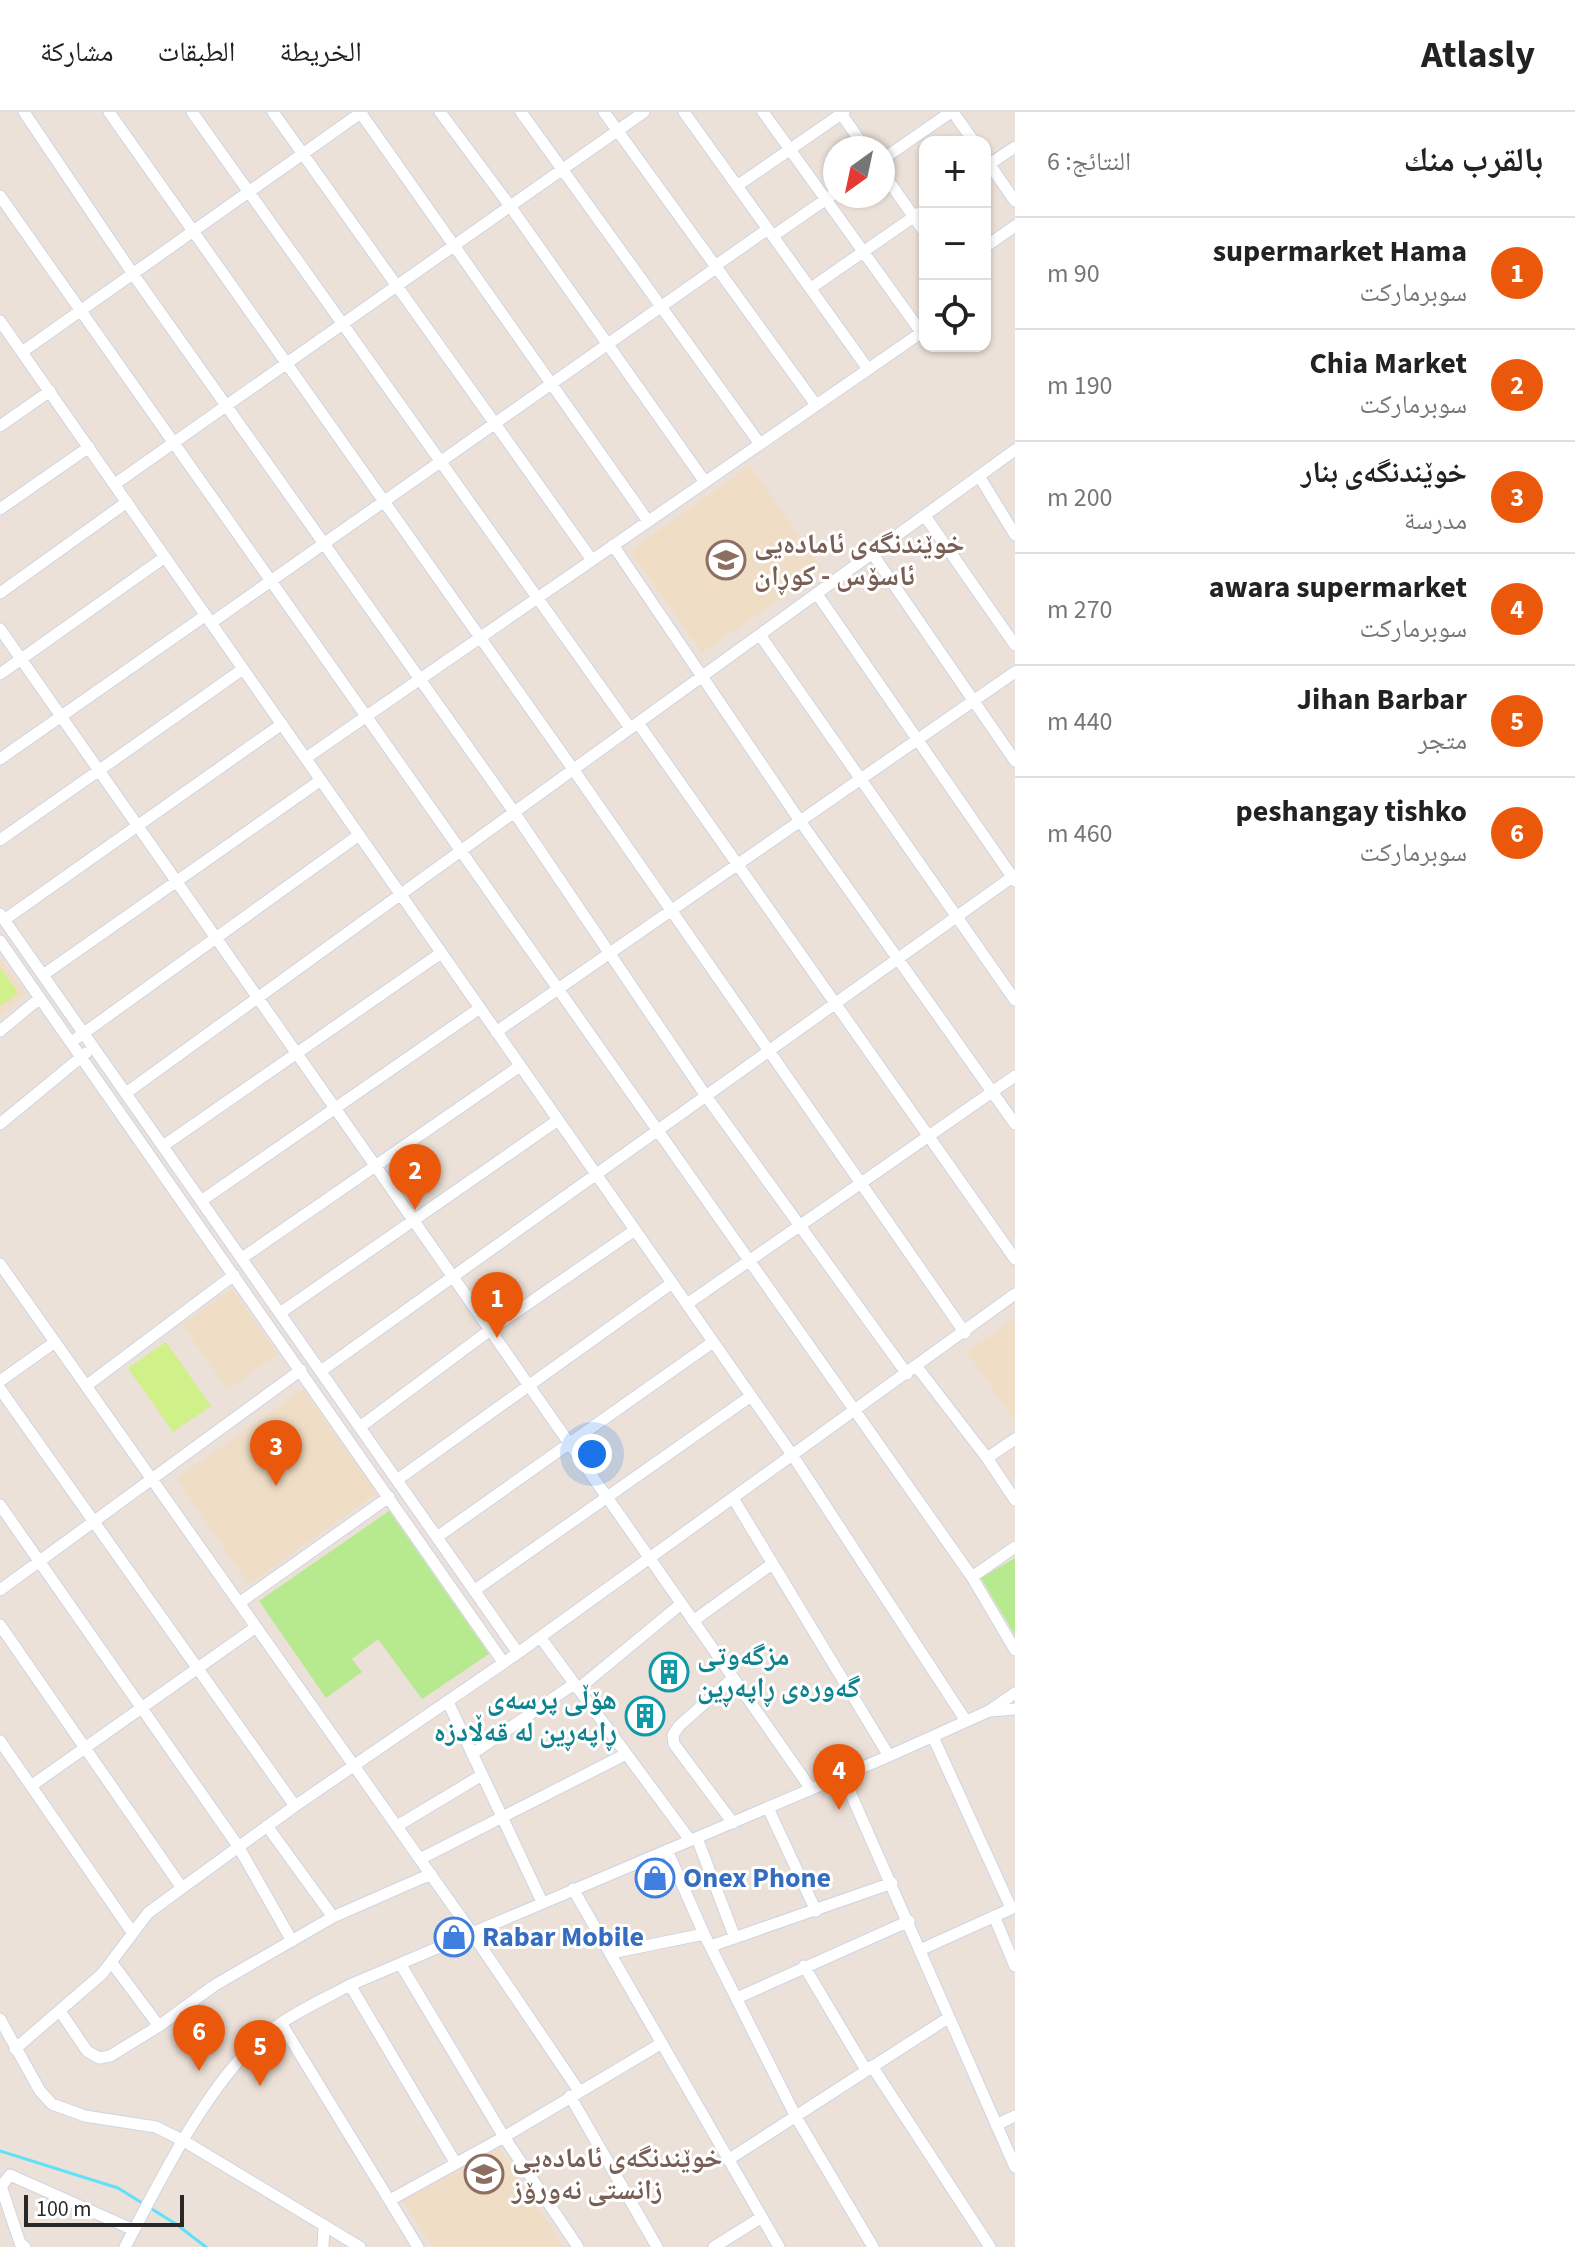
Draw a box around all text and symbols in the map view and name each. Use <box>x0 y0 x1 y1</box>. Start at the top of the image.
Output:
text: Atlasly <box>1421 28 1535 82</box>
text: مشاركة <box>40 32 114 72</box>
text: الطبقات <box>158 32 235 72</box>
text: الخريطة <box>279 32 362 72</box>
north arrow <box>823 136 895 208</box>
map controls <box>919 136 991 352</box>
button: + <box>919 136 991 208</box>
text: بالقرب منك <box>1403 136 1543 185</box>
text: النتائج: 6 <box>1047 143 1131 180</box>
button: − <box>919 208 991 280</box>
text: supermarket Hama <box>1213 230 1467 273</box>
text: 90 m <box>1047 255 1100 292</box>
text: 1 <box>1510 255 1524 292</box>
text: سوبرماركت <box>1360 274 1467 311</box>
button: locate <box>919 280 991 352</box>
text: Chia Market <box>1309 342 1467 385</box>
text: 190 m <box>1047 367 1113 404</box>
text: 2 <box>1510 367 1524 404</box>
text: سوبرماركت <box>1360 386 1467 423</box>
text: خوێندنگەی بنار <box>1301 451 1467 494</box>
text: 200 m <box>1047 479 1113 516</box>
text: 3 <box>1510 479 1524 516</box>
text: مدرسة <box>1404 502 1467 539</box>
place label: خوێندنگەی ئامادەیی ئاسۆس - کوڕان <box>754 524 965 596</box>
school or university icon: خوێندنگەی ئامادەیی ئاسۆس - کوڕان <box>705 539 747 581</box>
text: awara supermarket <box>1209 566 1467 609</box>
text: 270 m <box>1047 591 1113 628</box>
text: 4 <box>1510 591 1524 628</box>
text: سوبرماركت <box>1360 610 1467 647</box>
text: Jihan Barbar <box>1297 678 1467 721</box>
text: 440 m <box>1047 703 1113 740</box>
text: 5 <box>1510 703 1524 740</box>
text: متجر <box>1418 722 1467 759</box>
text: peshangay tishko <box>1236 790 1467 833</box>
text: 460 m <box>1047 815 1113 852</box>
text: 6 <box>1510 815 1524 852</box>
text: سوبرماركت <box>1360 834 1467 871</box>
pin: 2 <box>389 1144 441 1210</box>
pin: 1 <box>471 1272 523 1338</box>
pin: 3 <box>250 1420 302 1486</box>
your location <box>572 1434 612 1474</box>
place label: مزگەوتی گەورەی ڕاپەڕین <box>697 1636 860 1708</box>
building icon: مزگەوتی گەورەی ڕاپەڕین <box>648 1651 690 1693</box>
place label: هۆڵی پرسەی ڕاپەڕین لە قەڵادزە <box>434 1680 617 1752</box>
building icon: هۆڵی پرسەی ڕاپەڕین لە قەڵادزە <box>624 1695 666 1737</box>
pin: 4 <box>813 1744 865 1810</box>
shop icon: Onex Phone <box>634 1857 676 1899</box>
place label: Onex Phone <box>683 1858 831 1898</box>
shop icon: Rabar Mobile <box>433 1916 475 1958</box>
place label: Rabar Mobile <box>482 1917 644 1957</box>
pin: 6 <box>173 2005 225 2071</box>
pin: 5 <box>234 2020 286 2086</box>
place label: خوێندنگەی ئامادەیی زانستی نەورۆز <box>511 2138 723 2210</box>
school or university icon: خوێندنگەی ئامادەیی زانستی نەورۆز <box>463 2153 505 2195</box>
scale bar <box>24 2191 184 2227</box>
text: 100 m <box>36 2193 91 2225</box>

